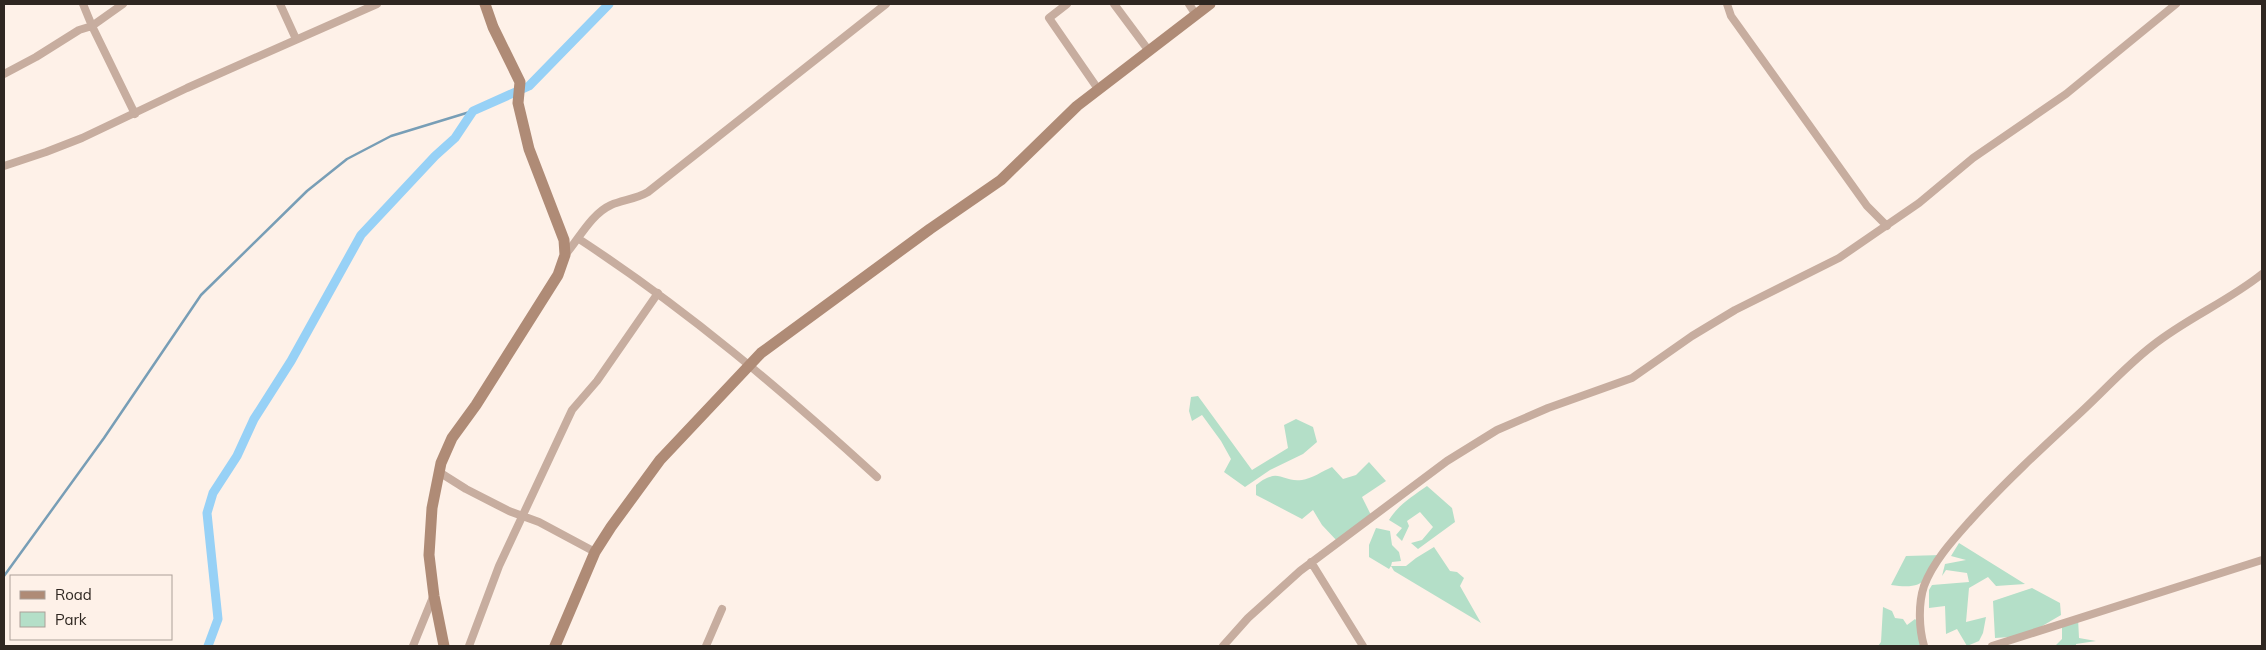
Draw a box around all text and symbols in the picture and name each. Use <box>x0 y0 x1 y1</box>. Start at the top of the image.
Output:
legend <box>10 575 172 640</box>
text: Road <box>55 585 92 604</box>
text: Park <box>55 610 87 629</box>

